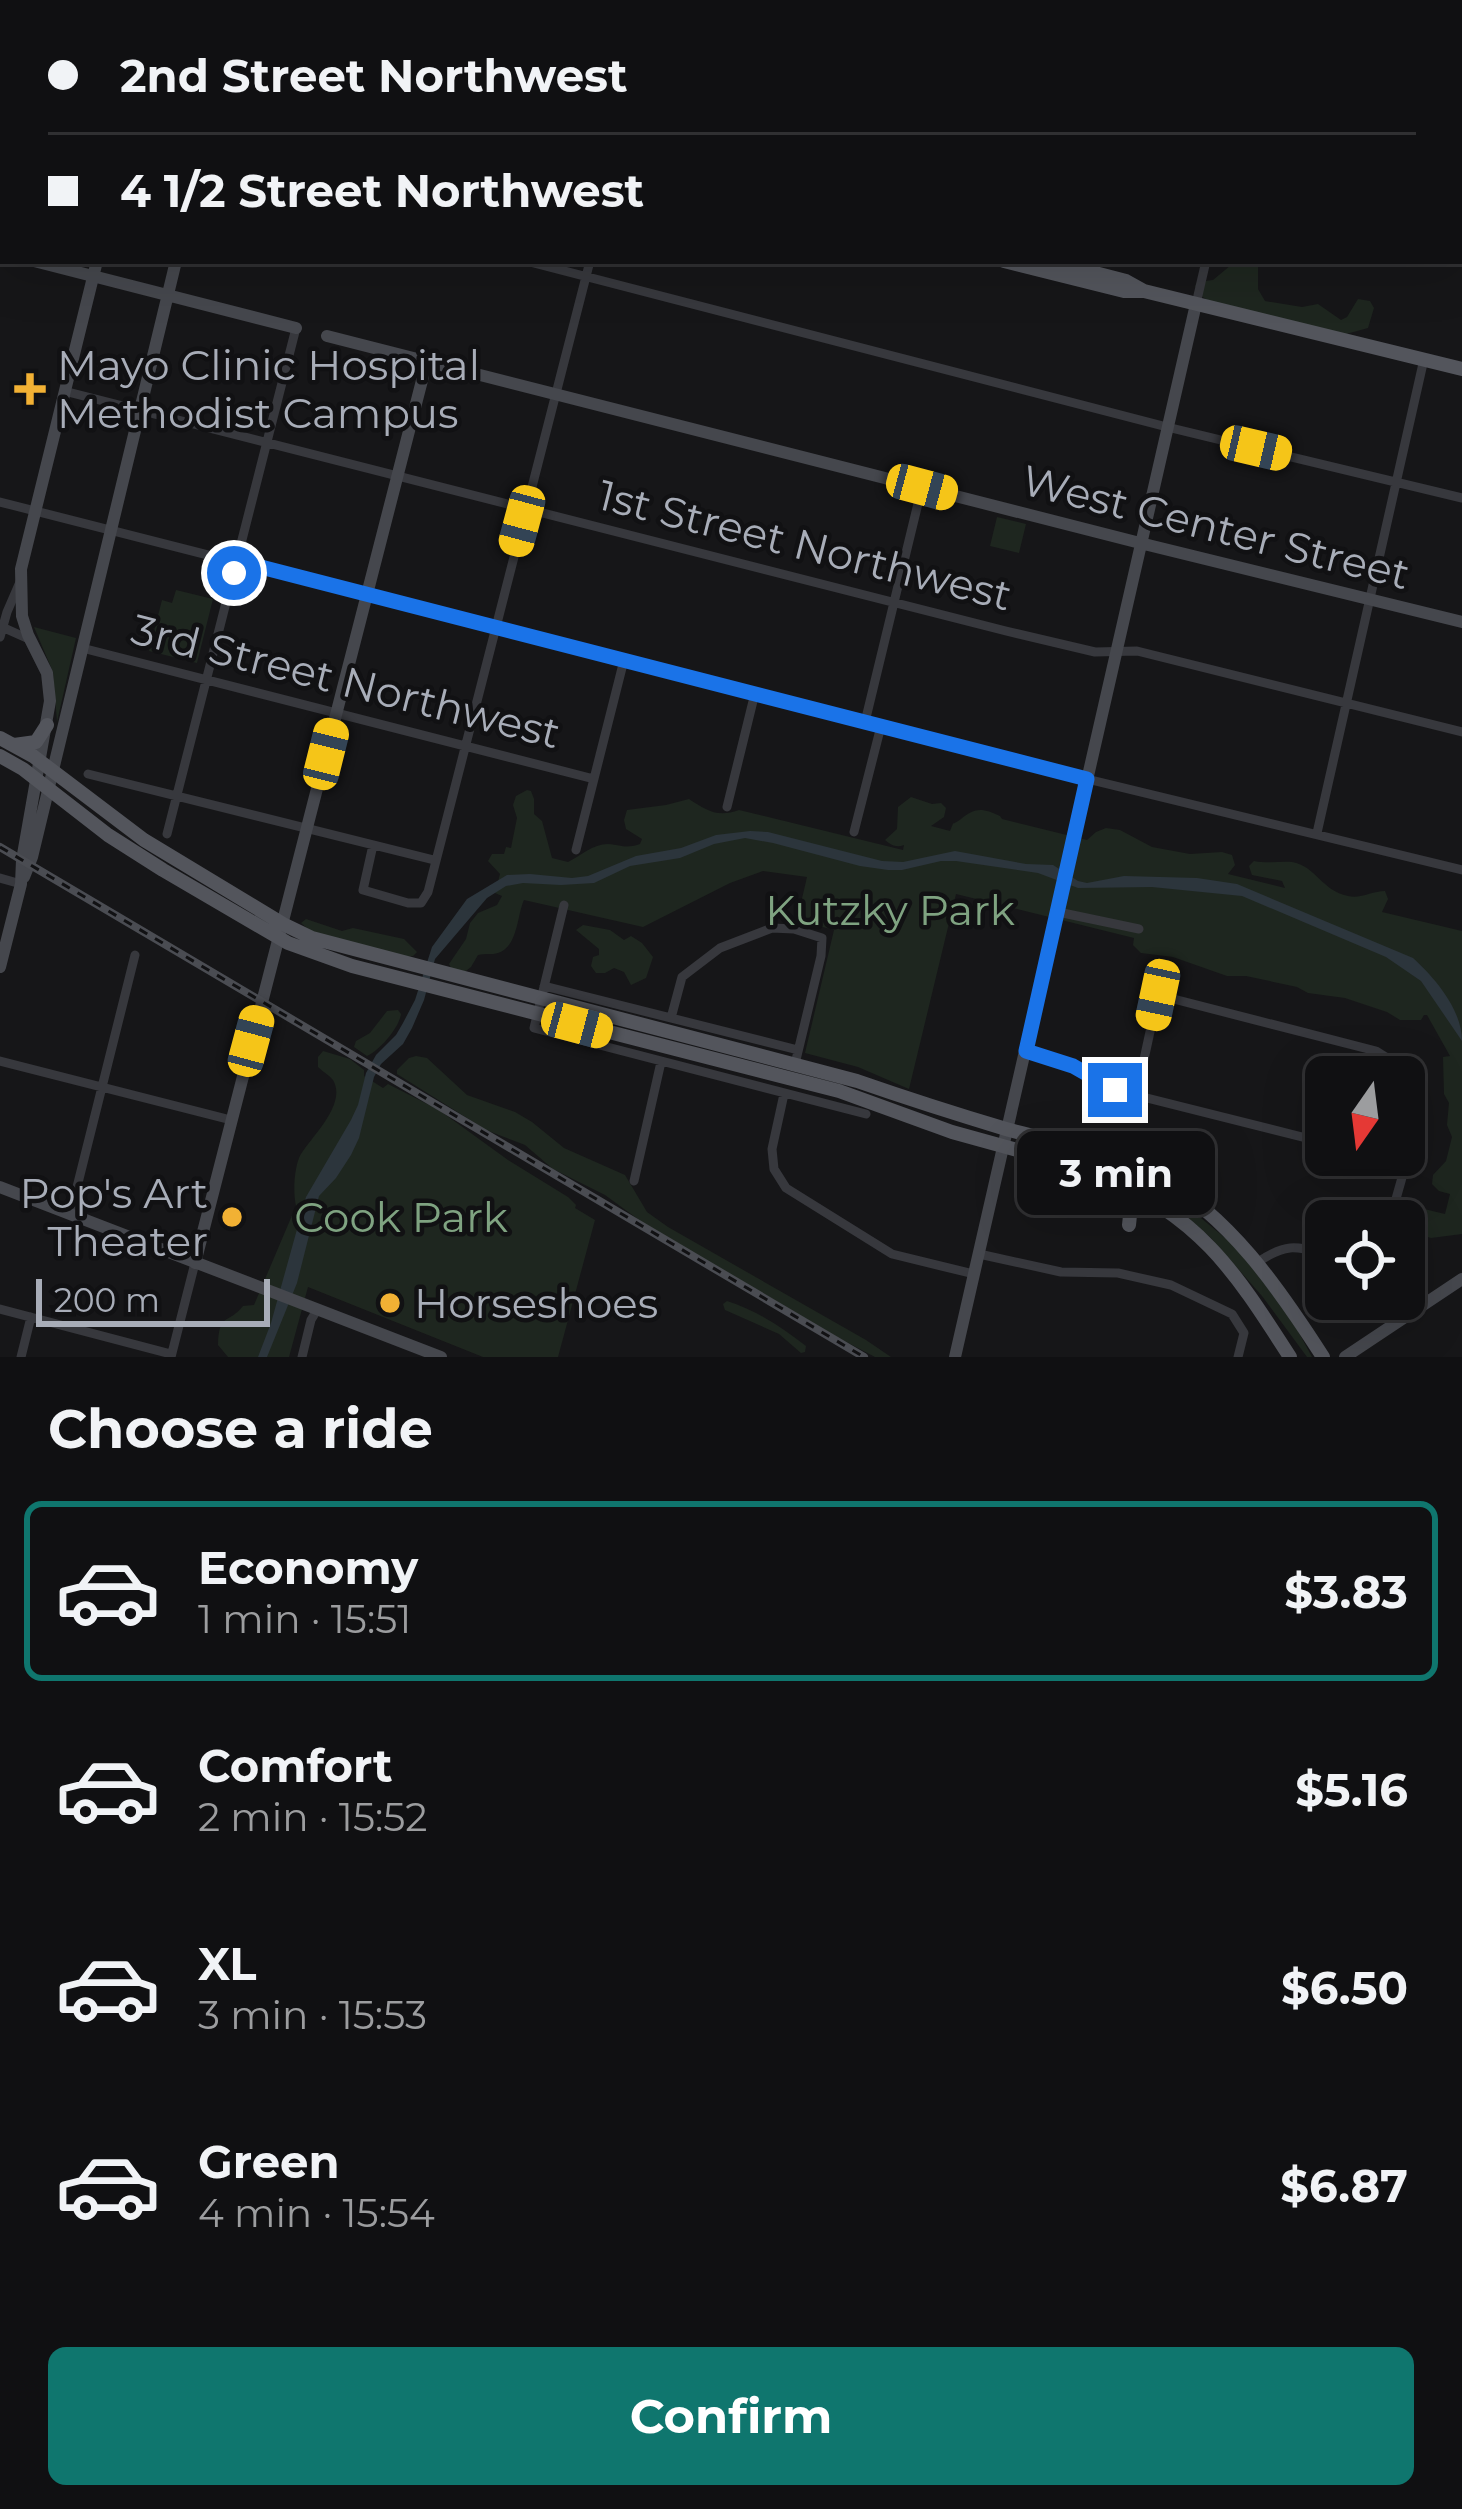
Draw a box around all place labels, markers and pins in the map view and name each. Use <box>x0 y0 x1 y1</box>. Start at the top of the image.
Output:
place label: Mayo Clinic Hospital Methodist Campus <box>57 339 480 439</box>
marker: Mayo Clinic Hospital Methodist Campus <box>14 373 46 405</box>
place label: Pop's Art Theater <box>20 1167 208 1267</box>
marker: Pop's Art Theater <box>219 1204 245 1230</box>
place label: Horseshoes <box>414 1277 658 1329</box>
marker: Horseshoes <box>377 1290 403 1316</box>

